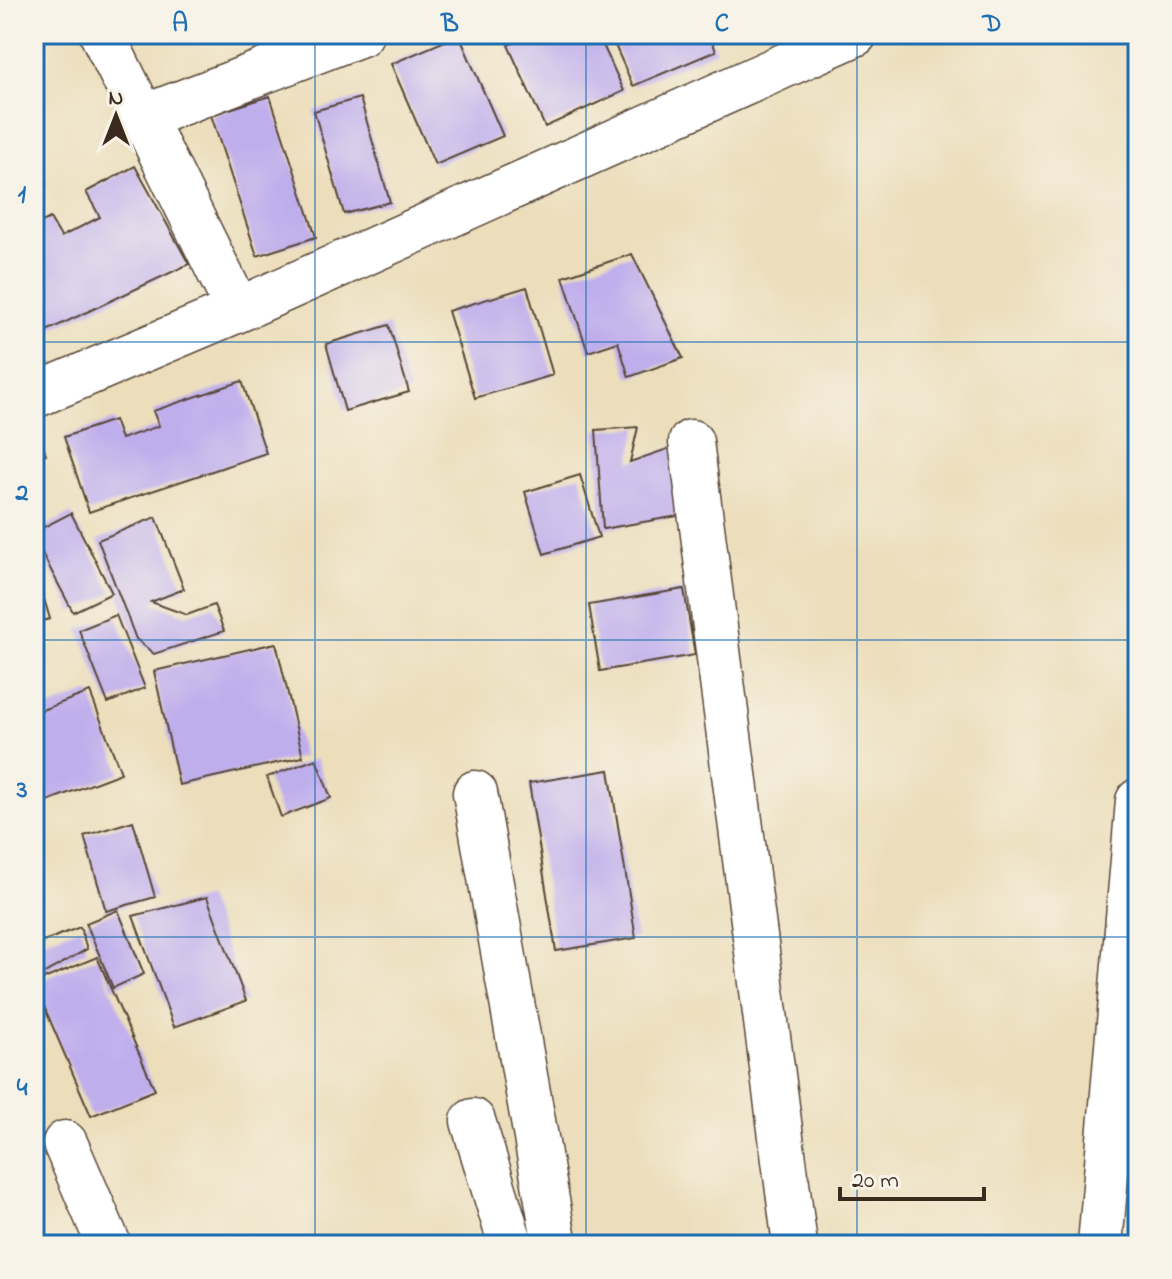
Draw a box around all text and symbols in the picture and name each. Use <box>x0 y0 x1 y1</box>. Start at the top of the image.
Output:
text: A <box>172 6 188 44</box>
text: B <box>440 6 459 44</box>
text: C <box>715 6 729 44</box>
text: D <box>981 6 1002 44</box>
north arrow <box>76 76 156 156</box>
text: N <box>109 83 123 115</box>
text: 1 <box>18 177 27 215</box>
text: 2 <box>15 475 29 513</box>
text: 3 <box>16 772 28 810</box>
text: 4 <box>17 1070 28 1108</box>
scale bar <box>840 1151 984 1201</box>
text: 20 m <box>852 1164 899 1199</box>

